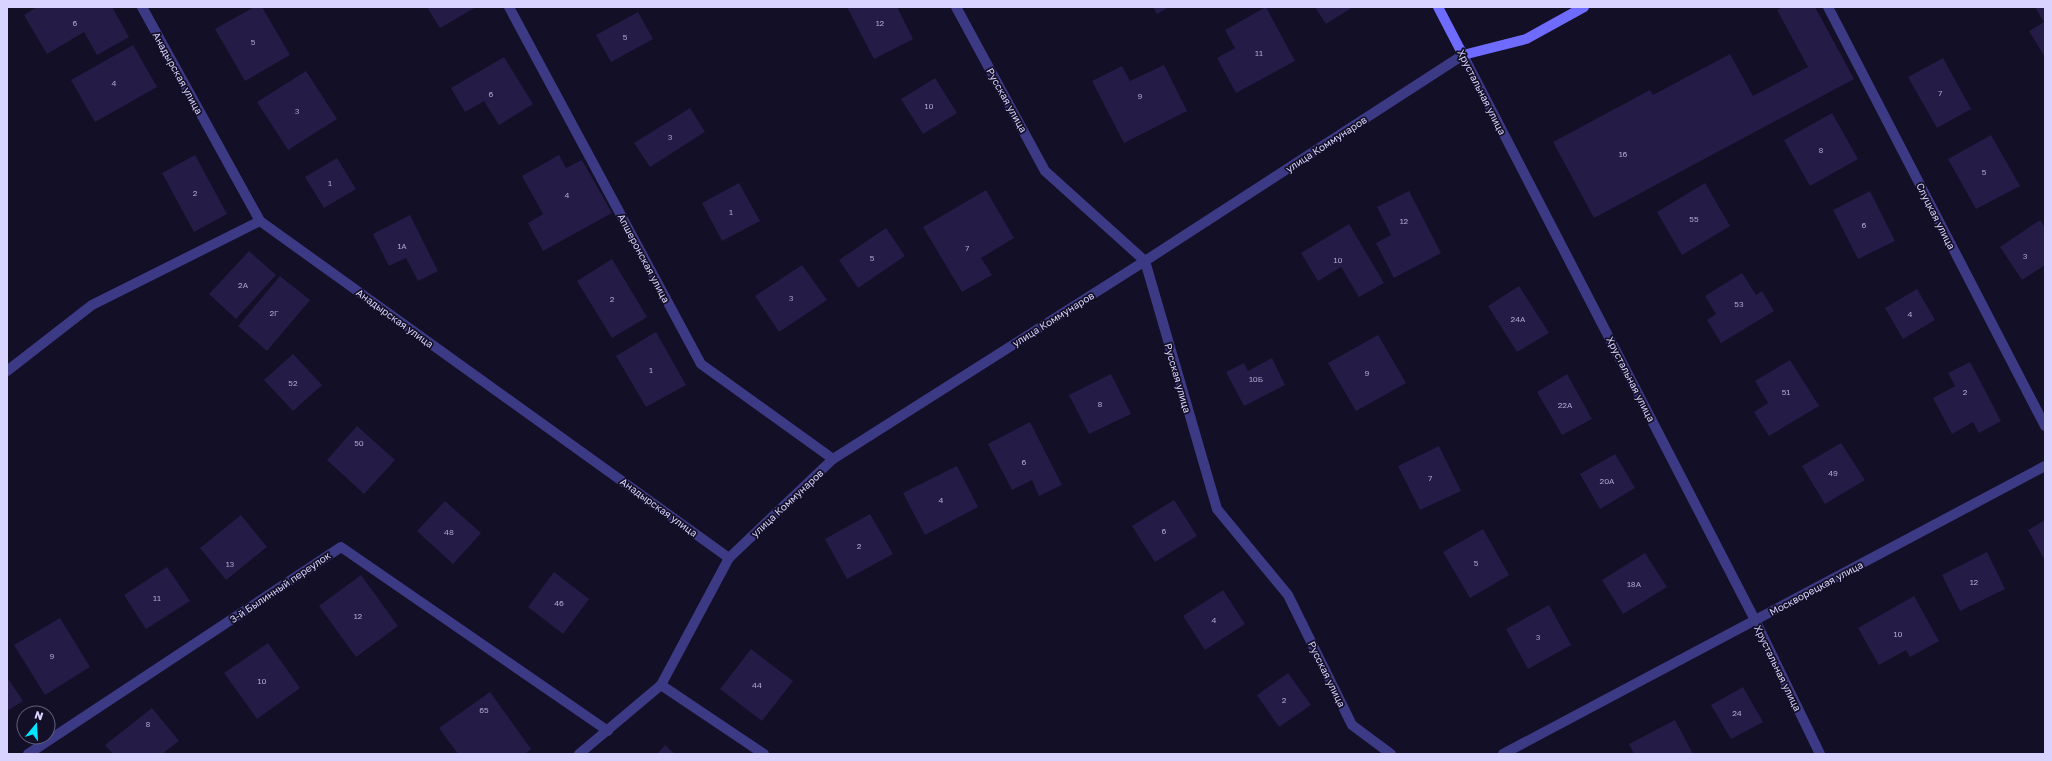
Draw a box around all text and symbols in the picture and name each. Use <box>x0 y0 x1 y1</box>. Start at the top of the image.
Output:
house number: 6 <box>73 18 78 28</box>
house number: 12 <box>876 18 885 28</box>
street label: Анадырская улица <box>150 30 206 116</box>
house number: 5 <box>623 32 628 42</box>
house number: 5 <box>251 37 256 47</box>
street label: Хрустальная улица <box>1455 47 1509 137</box>
house number: 11 <box>1255 48 1263 58</box>
street label: Русская улица <box>984 66 1030 134</box>
house number: 4 <box>112 78 117 88</box>
house number: 7 <box>1938 88 1942 98</box>
house number: 6 <box>489 89 494 99</box>
house number: 9 <box>1138 91 1143 101</box>
house number: 10 <box>925 101 933 111</box>
house number: 3 <box>295 106 300 116</box>
street label: улица Коммунаров <box>1283 113 1369 175</box>
house number: 3 <box>668 132 673 142</box>
house number: 8 <box>1819 145 1824 155</box>
house number: 16 <box>1619 149 1628 159</box>
house number: 5 <box>1982 167 1987 177</box>
house number: 1 <box>328 178 332 188</box>
street label: Слуцкая улица <box>1914 181 1958 251</box>
house number: 2 <box>193 188 198 198</box>
house number: 4 <box>565 190 570 200</box>
house number: 1 <box>729 207 733 217</box>
street label: Апшеронская улица <box>615 211 673 305</box>
house number: 55 <box>1689 214 1699 224</box>
house number: 12 <box>1400 216 1409 226</box>
house number: 6 <box>1862 220 1867 230</box>
house number: 1А <box>397 241 407 251</box>
house number: 7 <box>965 243 969 253</box>
house number: 3 <box>2023 251 2028 261</box>
house number: 5 <box>870 253 875 263</box>
house number: 10 <box>1334 255 1342 265</box>
house number: 2А <box>238 280 249 290</box>
street label: Анадырская улица <box>354 286 436 350</box>
street label: улица Коммунаров <box>1010 289 1096 349</box>
house number: 3 <box>789 293 794 303</box>
house number: 2 <box>610 294 615 304</box>
house number: 53 <box>1734 299 1744 309</box>
house number: 2Г <box>269 308 279 318</box>
house number: 4 <box>1908 309 1913 319</box>
house number: 24А <box>1511 314 1526 324</box>
street label: Хрустальная улица <box>1604 334 1658 424</box>
street label: Русская улица <box>1162 342 1194 414</box>
house number: 1 <box>649 365 653 375</box>
house number: 9 <box>1365 368 1370 378</box>
house number: 10Б <box>1249 374 1263 384</box>
house number: 52 <box>288 378 298 388</box>
house number: 51 <box>1782 387 1790 397</box>
house number: 2 <box>1963 387 1968 397</box>
house number: 8 <box>1098 399 1103 409</box>
house number: 22А <box>1558 400 1573 410</box>
house number: 50 <box>354 438 364 448</box>
house number: 6 <box>1022 457 1027 467</box>
street label: улица Коммунаров <box>748 466 826 539</box>
house number: 49 <box>1828 468 1838 478</box>
house number: 7 <box>1428 473 1432 483</box>
street label: Анадырская улица <box>618 475 700 539</box>
house number: 20А <box>1600 476 1615 486</box>
house number: 4 <box>939 495 944 505</box>
house number: 6 <box>1162 526 1167 536</box>
house number: 48 <box>444 527 454 537</box>
house number: 2 <box>857 541 862 551</box>
street label: 3-й Былинный переулок <box>227 549 333 625</box>
house number: 5 <box>1474 558 1479 568</box>
street label: Москворецкая улица <box>1767 558 1865 618</box>
house number: 13 <box>226 559 235 569</box>
house number: 12 <box>1970 577 1979 587</box>
house number: 18А <box>1627 579 1642 589</box>
house number: 11 <box>153 593 161 603</box>
house number: 46 <box>554 598 564 608</box>
house number: 12 <box>354 611 363 621</box>
house number: 4 <box>1212 615 1217 625</box>
street label: Хрустальная улица <box>1752 623 1804 713</box>
house number: 10 <box>1894 629 1902 639</box>
house number: 3 <box>1536 632 1541 642</box>
street label: Русская улица <box>1306 639 1348 709</box>
house number: 9 <box>50 651 55 661</box>
house number: 10 <box>258 676 266 686</box>
house number: 44 <box>752 680 762 690</box>
house number: 2 <box>1282 695 1287 705</box>
north arrow <box>16 705 56 745</box>
house number: 65 <box>479 705 489 715</box>
text: N <box>33 708 45 722</box>
house number: 24 <box>1732 708 1742 718</box>
house number: 8 <box>146 719 151 729</box>

